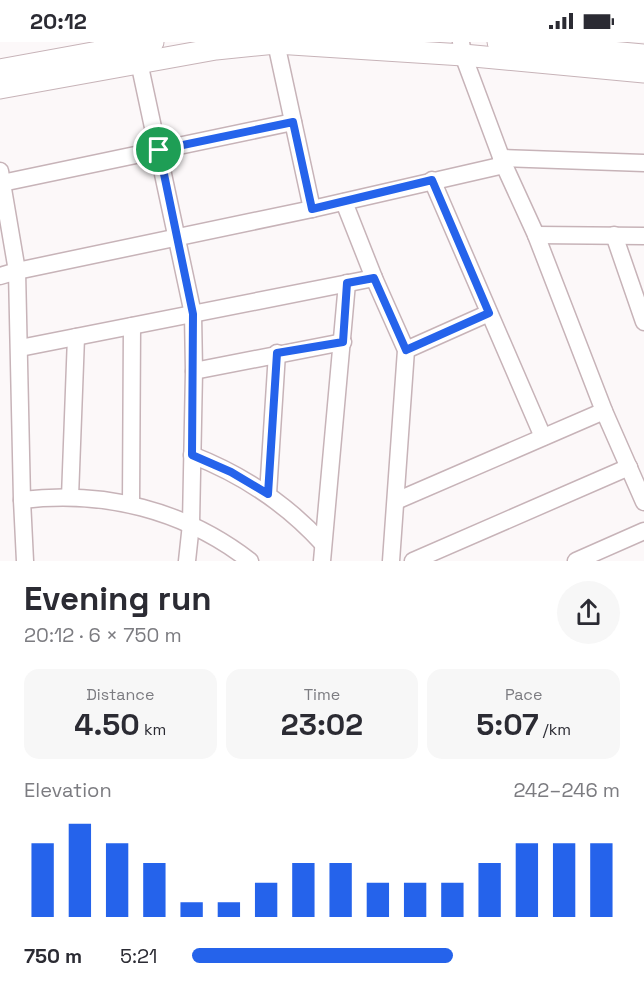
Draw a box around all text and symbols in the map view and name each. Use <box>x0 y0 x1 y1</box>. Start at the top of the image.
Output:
text: 20:12 <box>30 7 87 35</box>
pin <box>133 124 184 175</box>
icon: arrive <box>142 133 175 166</box>
text: Evening run <box>24 578 212 620</box>
button: share <box>557 581 620 644</box>
text: 20:12 · 6 × 750 m <box>24 622 182 648</box>
text: Distance <box>86 684 154 705</box>
text: Time <box>304 684 340 705</box>
text: Pace <box>505 684 542 705</box>
text: 4.50 <box>74 705 140 744</box>
text: 23:02 <box>281 705 363 744</box>
text: 5:07 <box>476 705 539 744</box>
text: km <box>140 719 166 740</box>
text: /km <box>539 719 571 740</box>
text: Elevation <box>24 777 112 803</box>
text: 242–246 m <box>513 777 620 803</box>
text: 750 m <box>24 943 82 969</box>
text: 5:21 <box>120 943 157 969</box>

